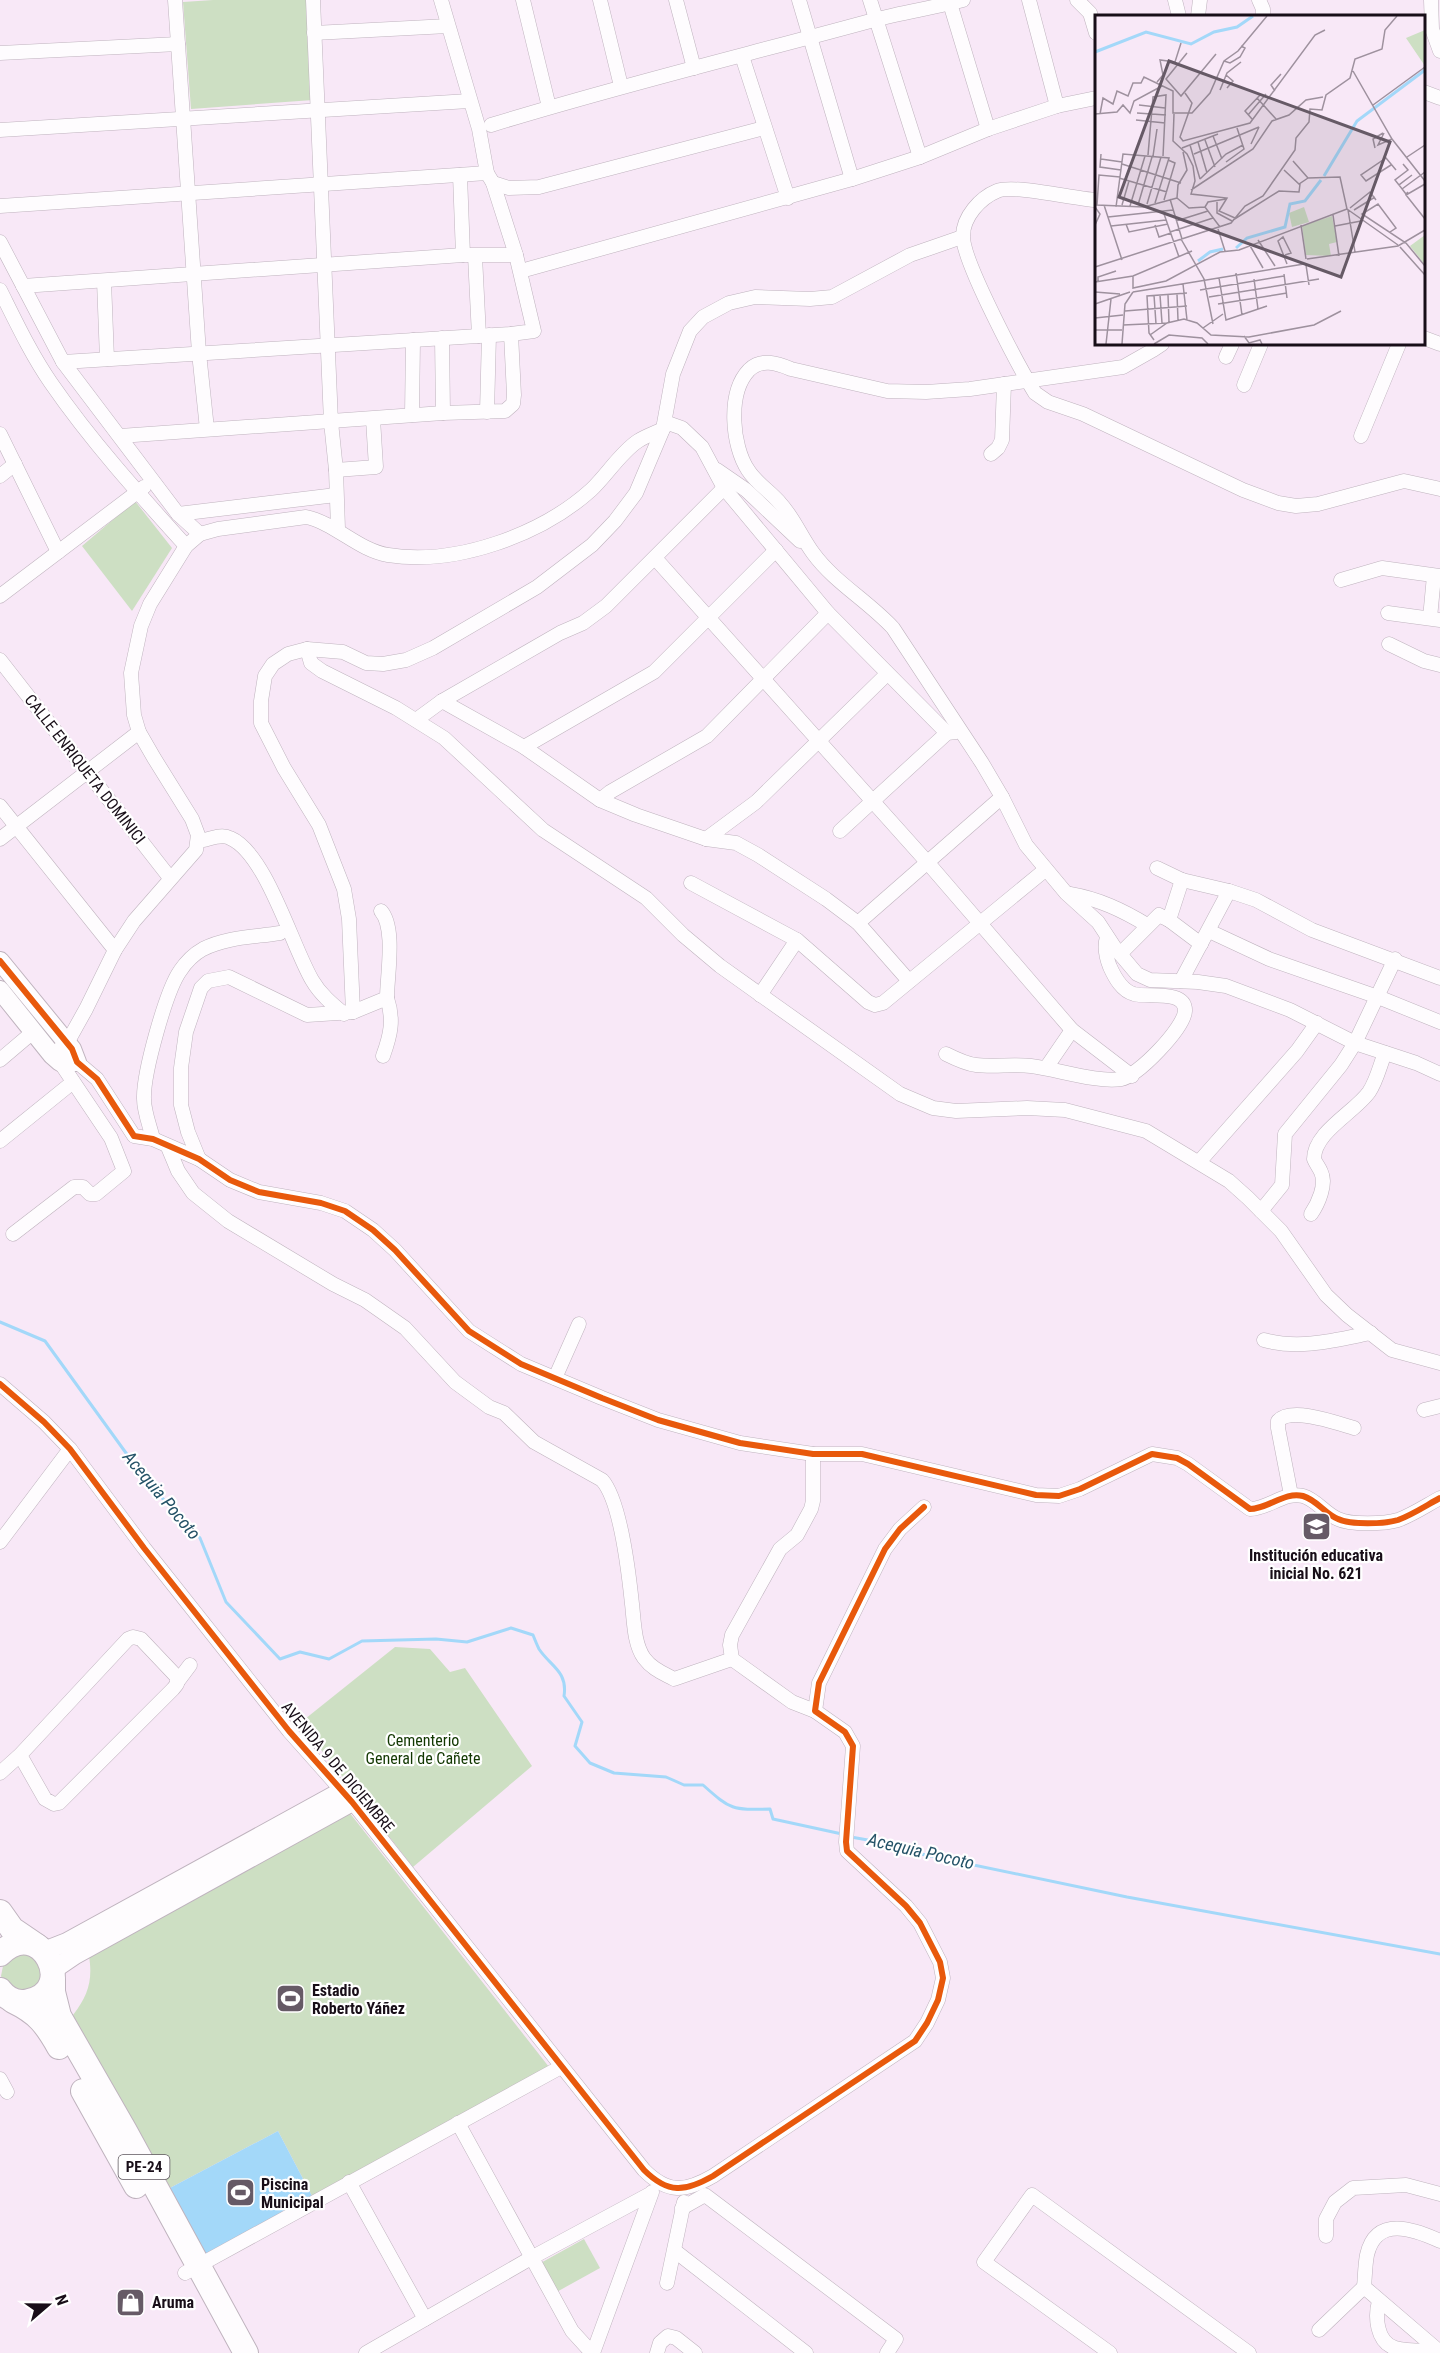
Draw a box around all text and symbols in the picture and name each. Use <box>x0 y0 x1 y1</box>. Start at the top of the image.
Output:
inset map <box>1095 15 1425 345</box>
street label: CALLE ENRIQUETA DOMINICI <box>21 690 149 848</box>
water label: Acequia Pocoto <box>118 1446 205 1543</box>
school or university icon: Institución educativa inicial No. 621 <box>1300 1511 1332 1543</box>
place label: Institución educativa inicial No. 621 <box>1249 1546 1383 1583</box>
street label: AVENIDA 9 DE DICIEMBRE <box>278 1698 398 1836</box>
park label: Cementerio General de Cañete <box>365 1731 481 1768</box>
water label: Acequia Pocoto <box>865 1828 976 1873</box>
place label: Estadio Roberto Yáñez <box>312 1981 405 2018</box>
sports icon: Estadio Roberto Yáñez <box>275 1983 307 2015</box>
road number: PE-24 <box>118 2155 170 2179</box>
place label: Piscina Municipal <box>261 2175 324 2212</box>
sports icon: Piscina Municipal <box>224 2177 256 2209</box>
north arrow <box>18 2275 78 2335</box>
shop icon: Aruma <box>115 2286 147 2318</box>
text: N <box>51 2292 72 2308</box>
place label: Aruma <box>152 2293 195 2312</box>

